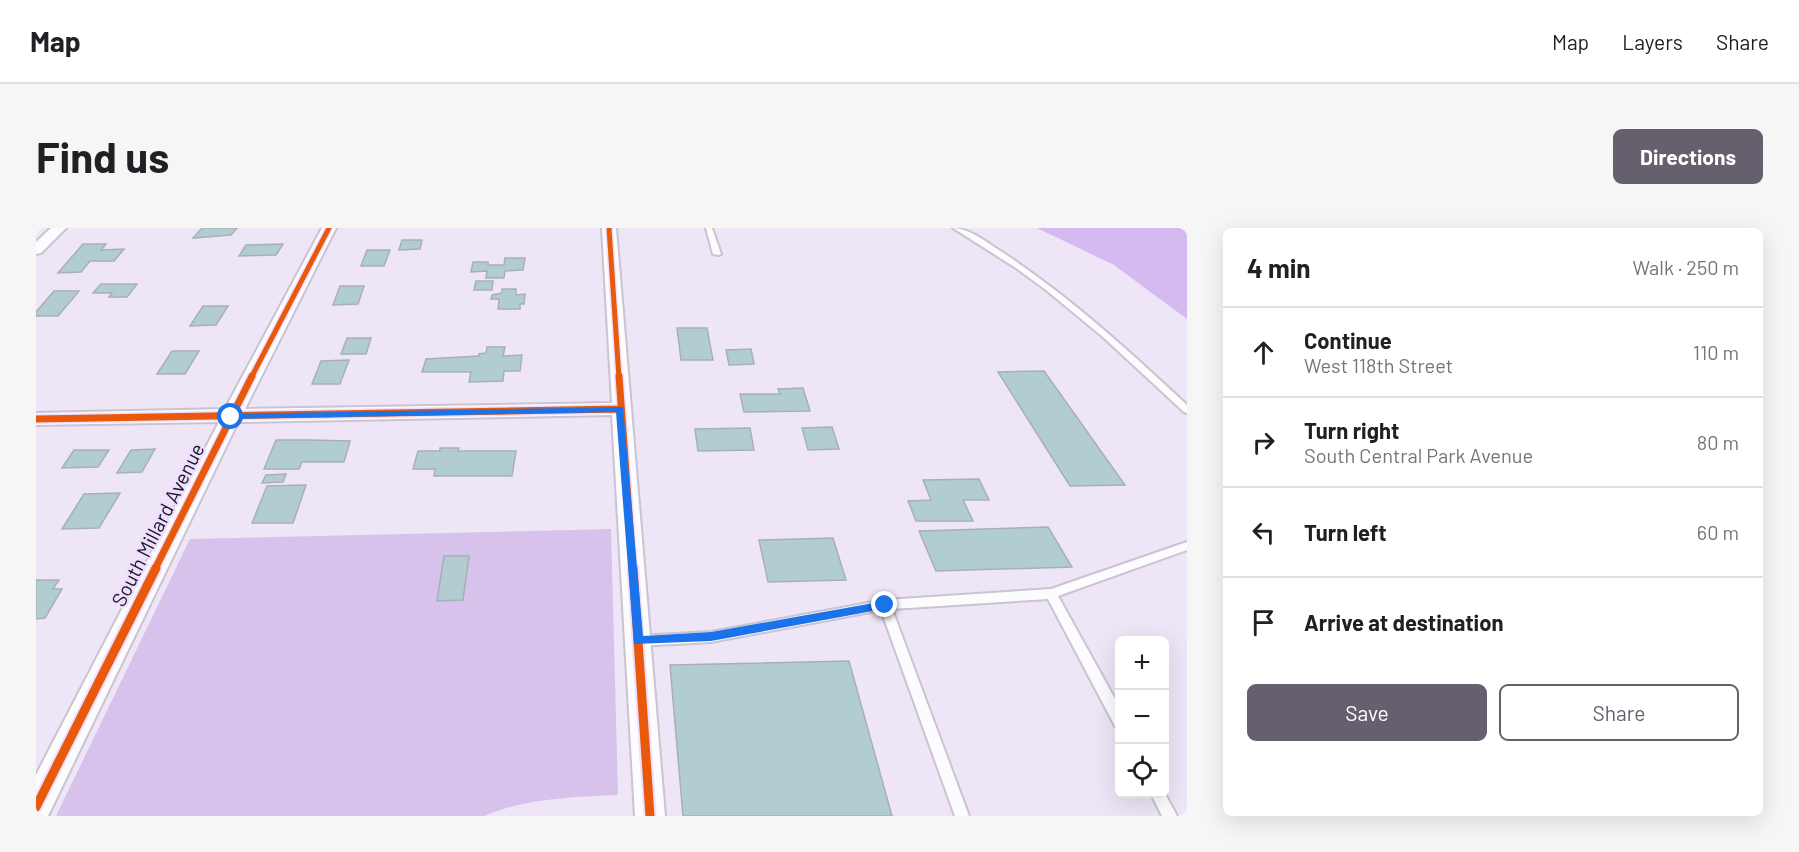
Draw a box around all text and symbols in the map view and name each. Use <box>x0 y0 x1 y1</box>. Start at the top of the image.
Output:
text: Map <box>30 24 81 58</box>
text: Map <box>1552 29 1589 54</box>
text: Layers <box>1622 29 1683 54</box>
text: Share <box>1716 29 1769 54</box>
button: Directions <box>1613 129 1763 184</box>
text: Find us <box>36 131 169 181</box>
text: 4 min <box>1247 252 1311 283</box>
text: Walk · 250 m <box>1633 255 1739 279</box>
text: Continue <box>1304 327 1392 353</box>
icon: ahead <box>1247 336 1280 369</box>
text: 110 m <box>1693 340 1739 364</box>
text: West 118th Street <box>1304 353 1453 377</box>
route start <box>217 403 243 429</box>
text: Turn right <box>1304 417 1399 443</box>
icon: right <box>1247 426 1280 459</box>
text: 80 m <box>1697 430 1739 454</box>
street label: South Millard Avenue <box>106 439 209 610</box>
text: South Central Park Avenue <box>1304 443 1533 467</box>
icon: left <box>1247 516 1280 549</box>
text: Turn left <box>1304 519 1387 545</box>
text: 60 m <box>1697 520 1739 544</box>
route end <box>871 591 897 617</box>
icon: arrive <box>1247 606 1280 639</box>
text: Arrive at destination <box>1304 609 1503 635</box>
map controls <box>1115 636 1169 798</box>
button: + <box>1115 636 1169 690</box>
button: Save <box>1247 684 1487 741</box>
button: Share <box>1499 684 1739 741</box>
button: − <box>1115 690 1169 744</box>
button: locate <box>1115 744 1169 798</box>

